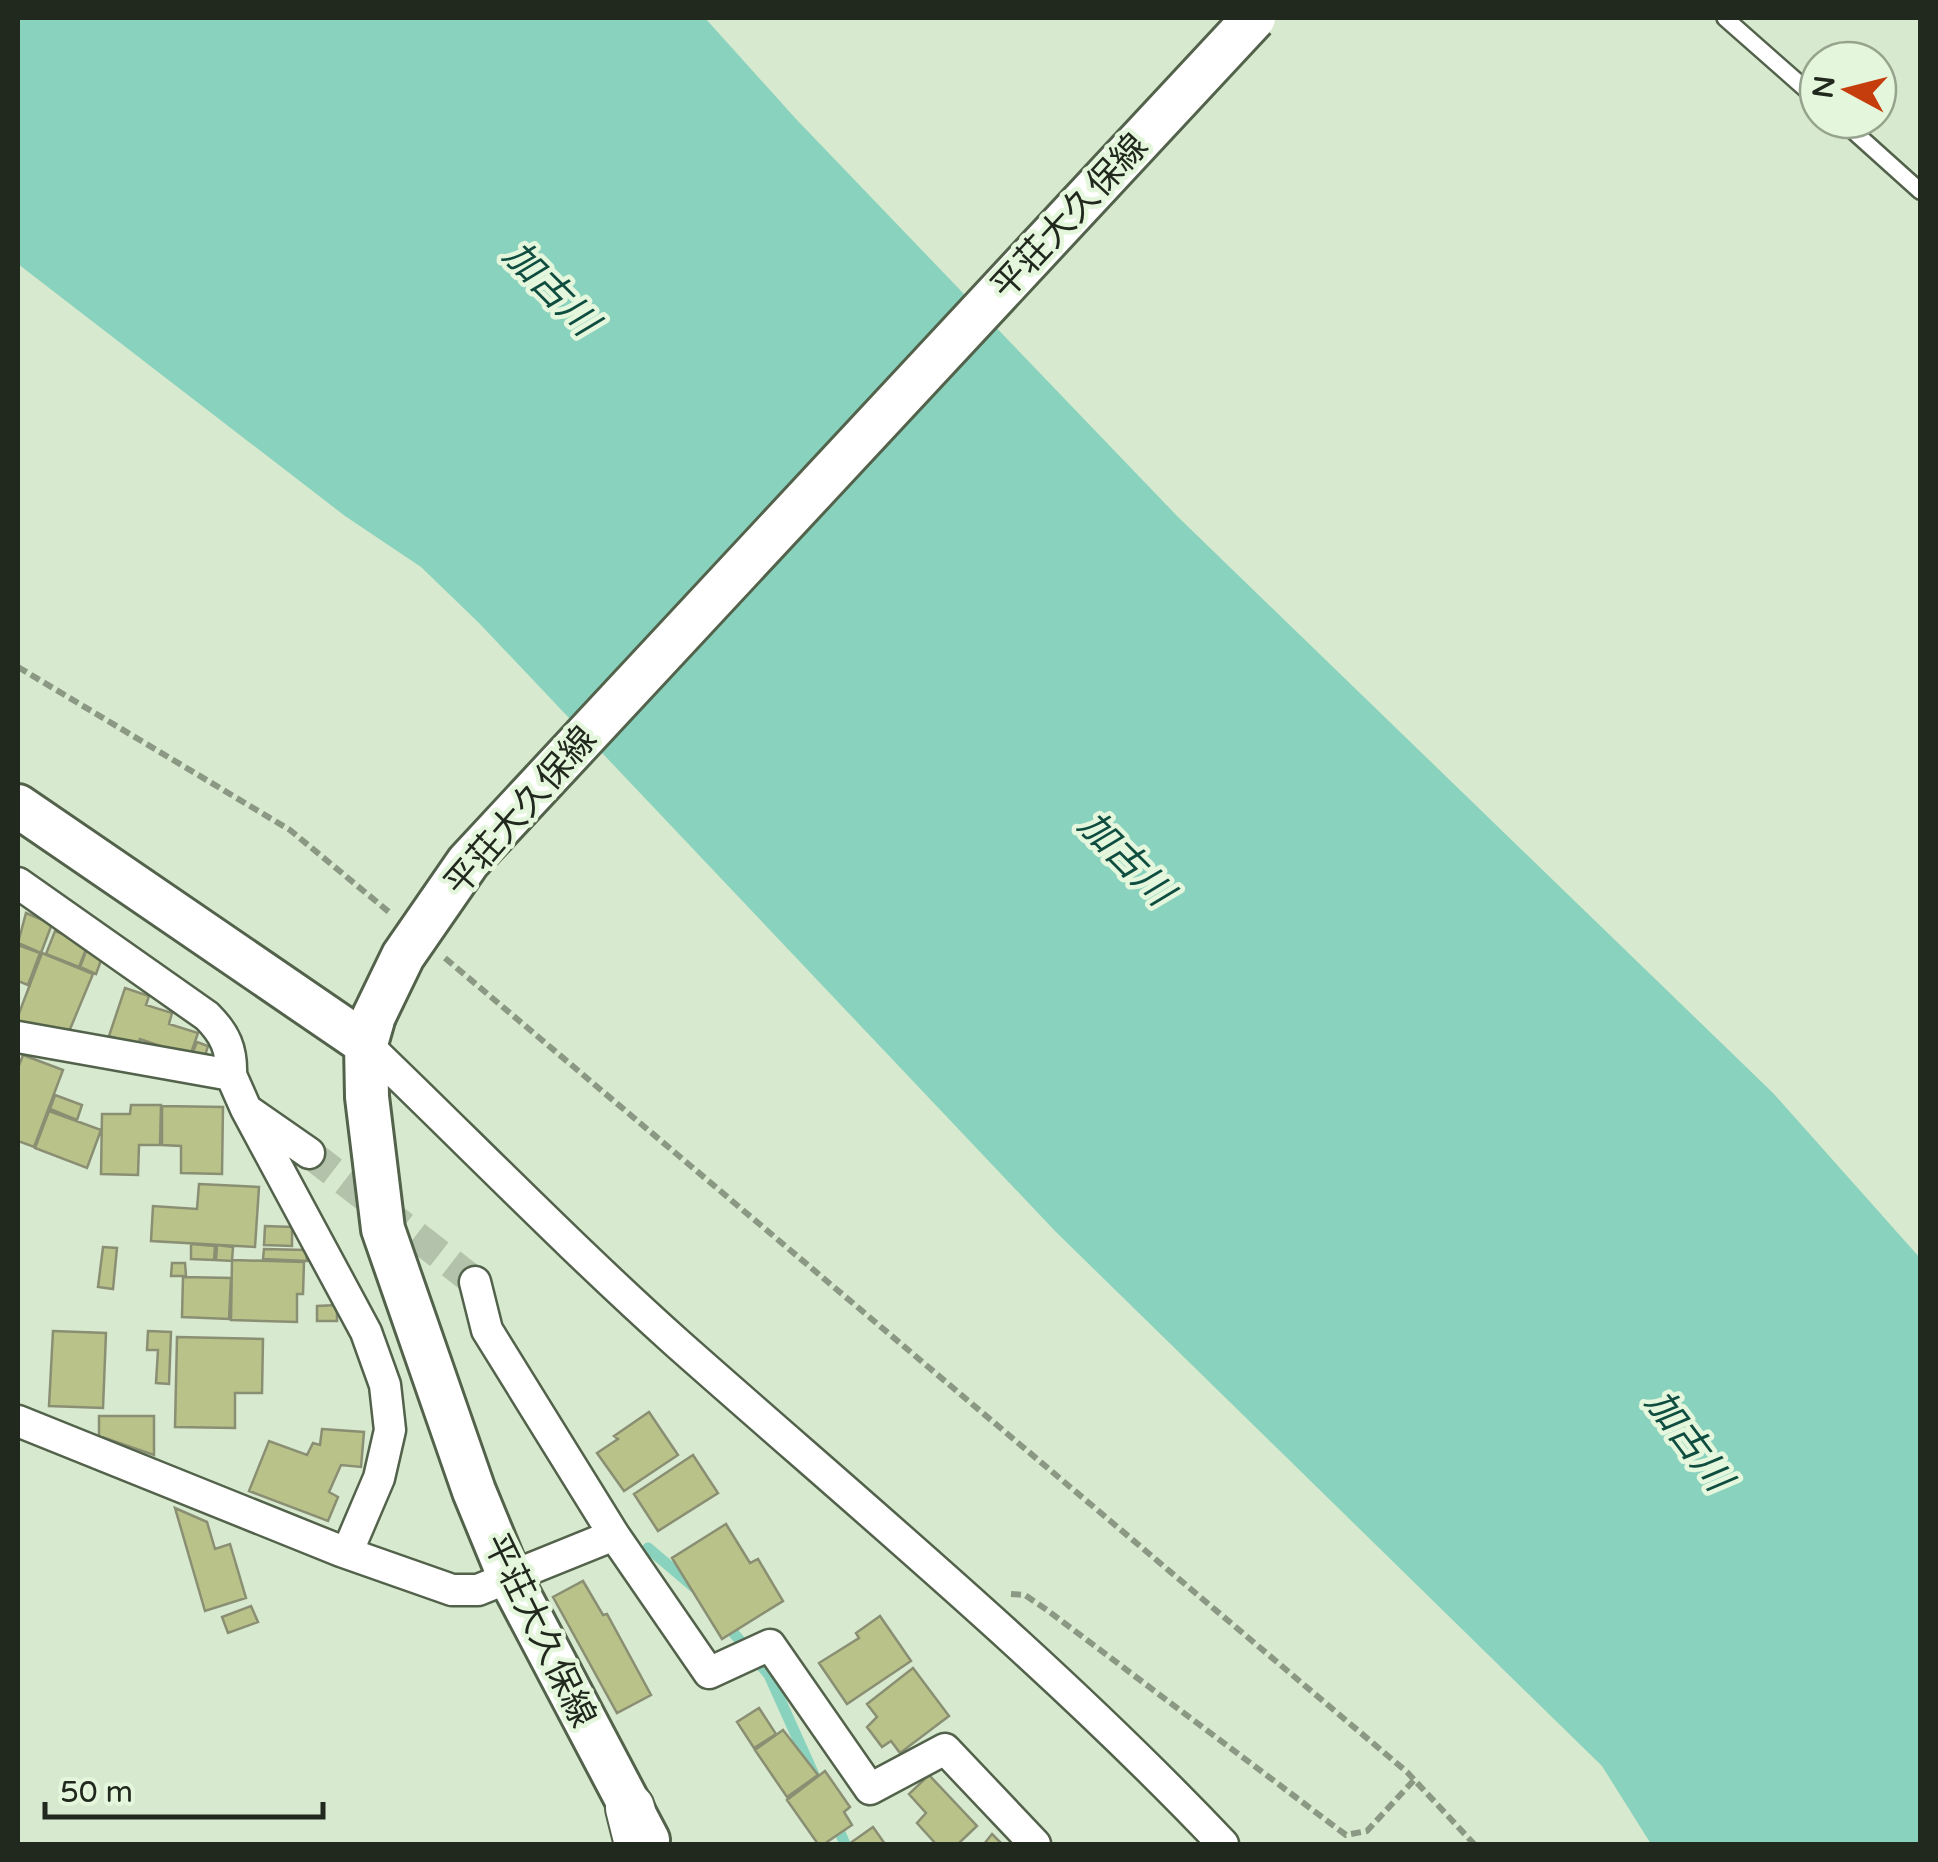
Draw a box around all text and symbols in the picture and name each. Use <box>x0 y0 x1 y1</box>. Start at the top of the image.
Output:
north arrow <box>1798 40 1898 140</box>
text: N <box>1806 74 1842 100</box>
street label: 平荘大久保線 <box>983 126 1157 308</box>
water label: 加古川 <box>494 232 610 348</box>
street label: 平荘大久保線 <box>436 719 605 905</box>
water label: 加古川 <box>1069 802 1185 918</box>
water label: 加古川 <box>1636 1381 1743 1503</box>
street label: 平荘大久保線 <box>474 1527 604 1734</box>
scale bar <box>45 1757 322 1819</box>
text: 50 m <box>60 1774 133 1811</box>

